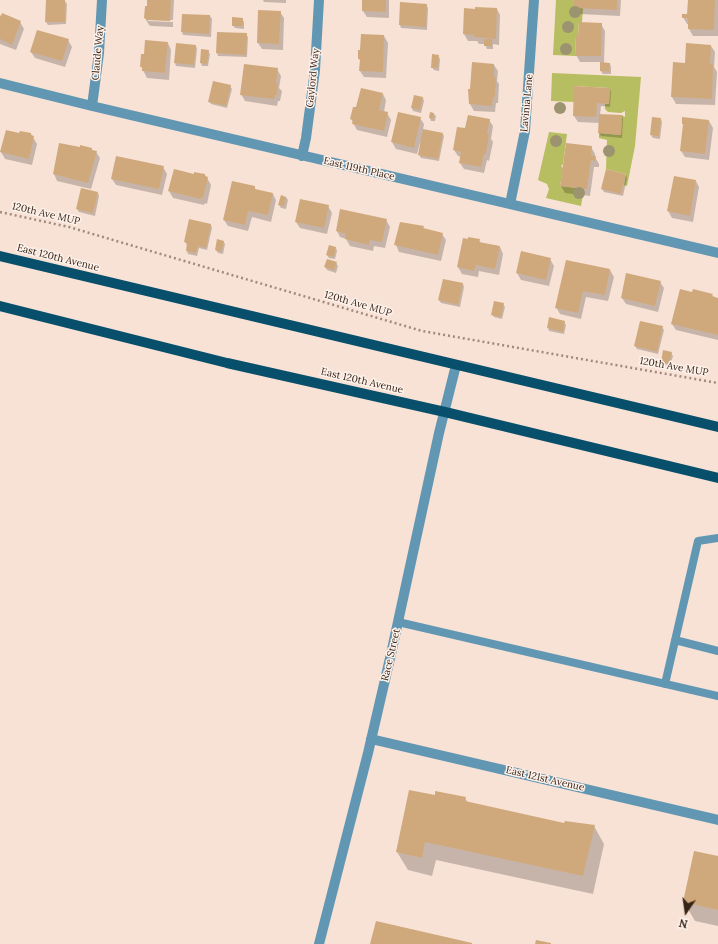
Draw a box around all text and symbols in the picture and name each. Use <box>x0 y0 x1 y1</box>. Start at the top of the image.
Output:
street label: Claude Way <box>90 25 106 81</box>
street label: Gaylord Way <box>304 48 322 108</box>
street label: Lavinia Lane <box>518 73 536 133</box>
street label: East 119th Place <box>322 155 396 183</box>
street label: 120th Ave MUP <box>11 200 81 228</box>
street label: East 120th Avenue <box>16 242 100 274</box>
street label: 120th Ave MUP <box>323 289 393 319</box>
street label: 120th Ave MUP <box>639 355 709 379</box>
street label: East 120th Avenue <box>320 366 404 396</box>
street label: Race Street <box>379 628 403 682</box>
street label: East 121st Avenue <box>505 764 585 794</box>
north arrow <box>666 892 706 932</box>
text: N <box>678 916 689 931</box>

